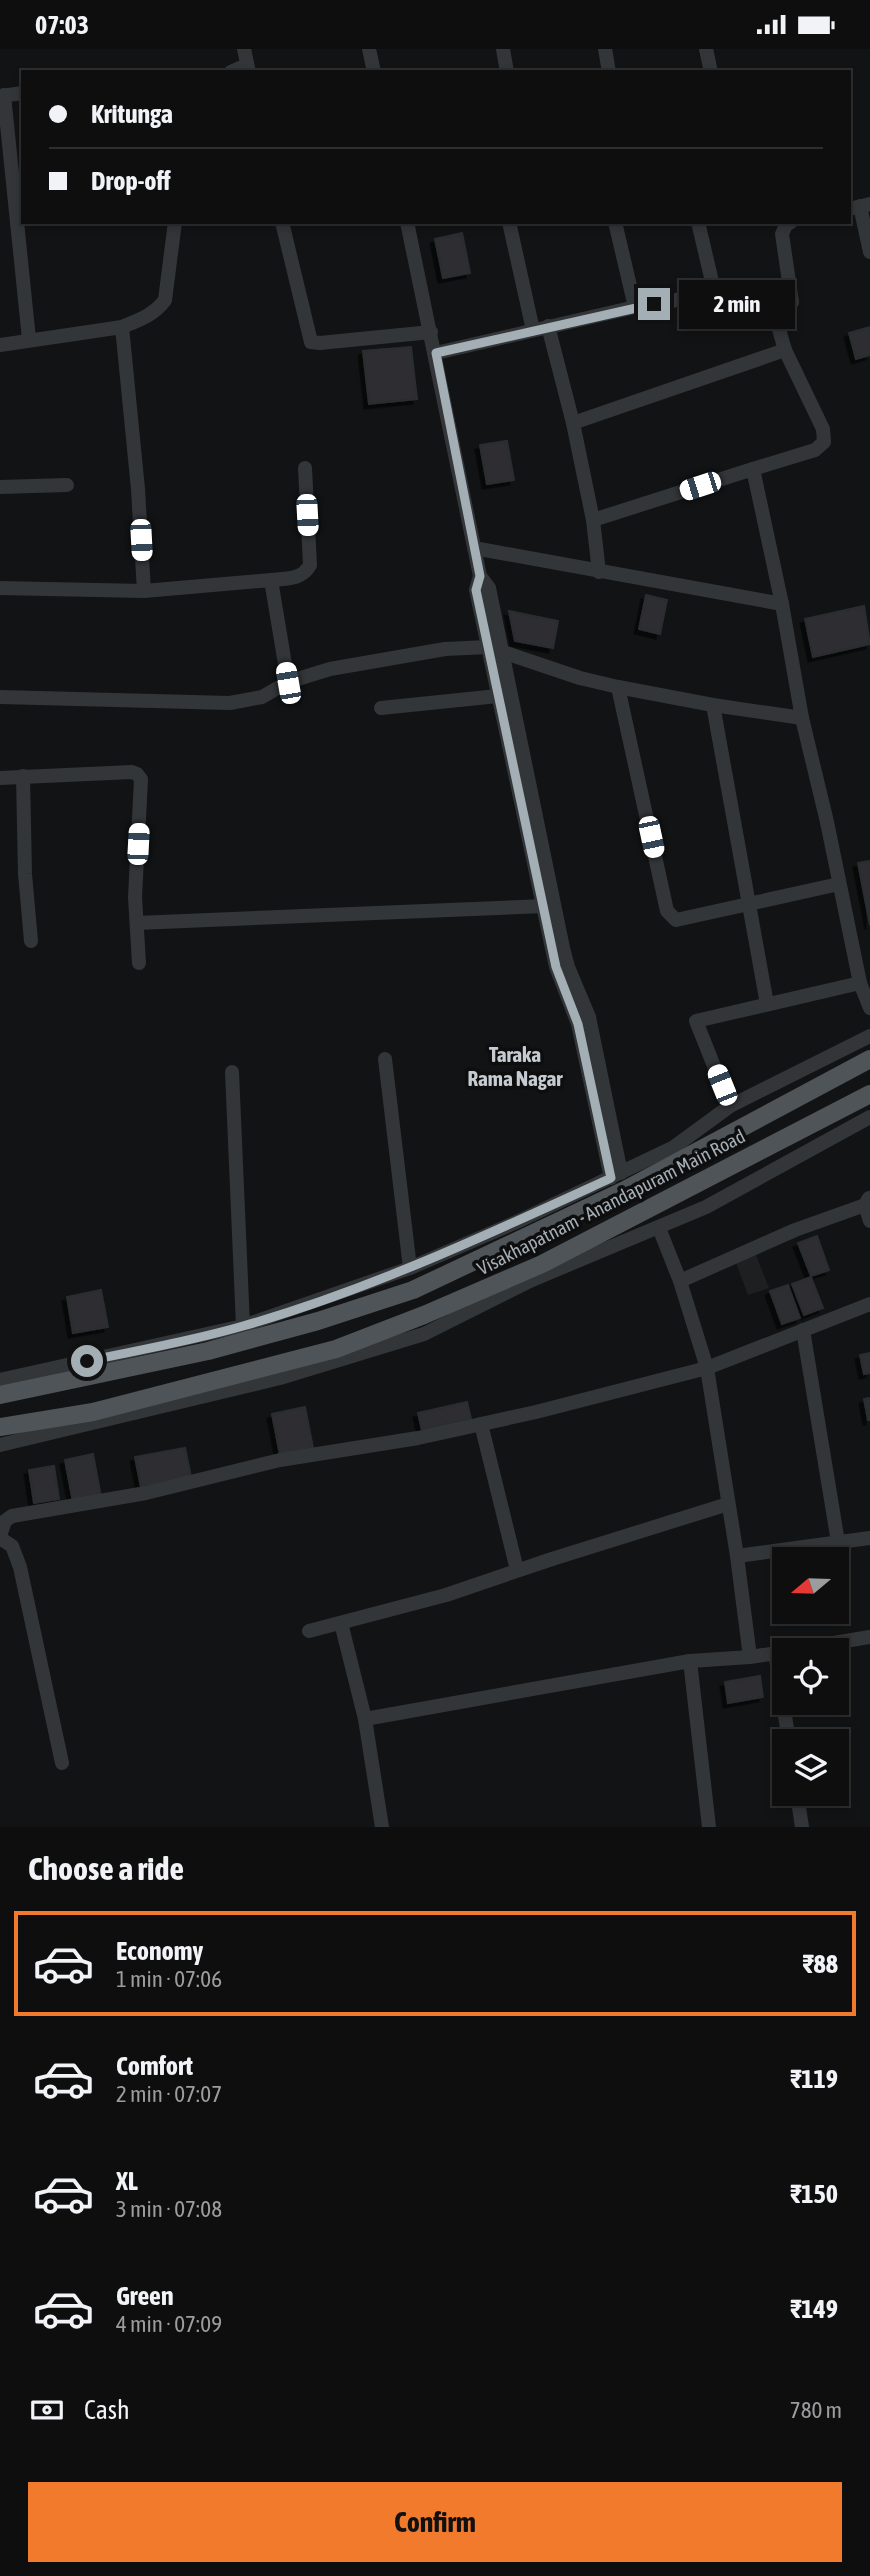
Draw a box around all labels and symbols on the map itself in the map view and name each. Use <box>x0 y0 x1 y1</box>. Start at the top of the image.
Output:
callout: 2 min <box>678 279 794 329</box>
route end <box>638 288 670 320</box>
car <box>677 470 724 502</box>
car <box>296 493 319 537</box>
car <box>130 518 153 562</box>
car <box>275 660 302 706</box>
car <box>637 814 666 860</box>
car <box>127 822 150 866</box>
district label: Taraka Rama Nagar <box>468 1042 563 1090</box>
car <box>705 1062 740 1108</box>
street label: Visakhapatnam - Anandapuram Main Road <box>473 1125 749 1279</box>
route start <box>71 1345 103 1377</box>
north arrow <box>772 1547 849 1624</box>

